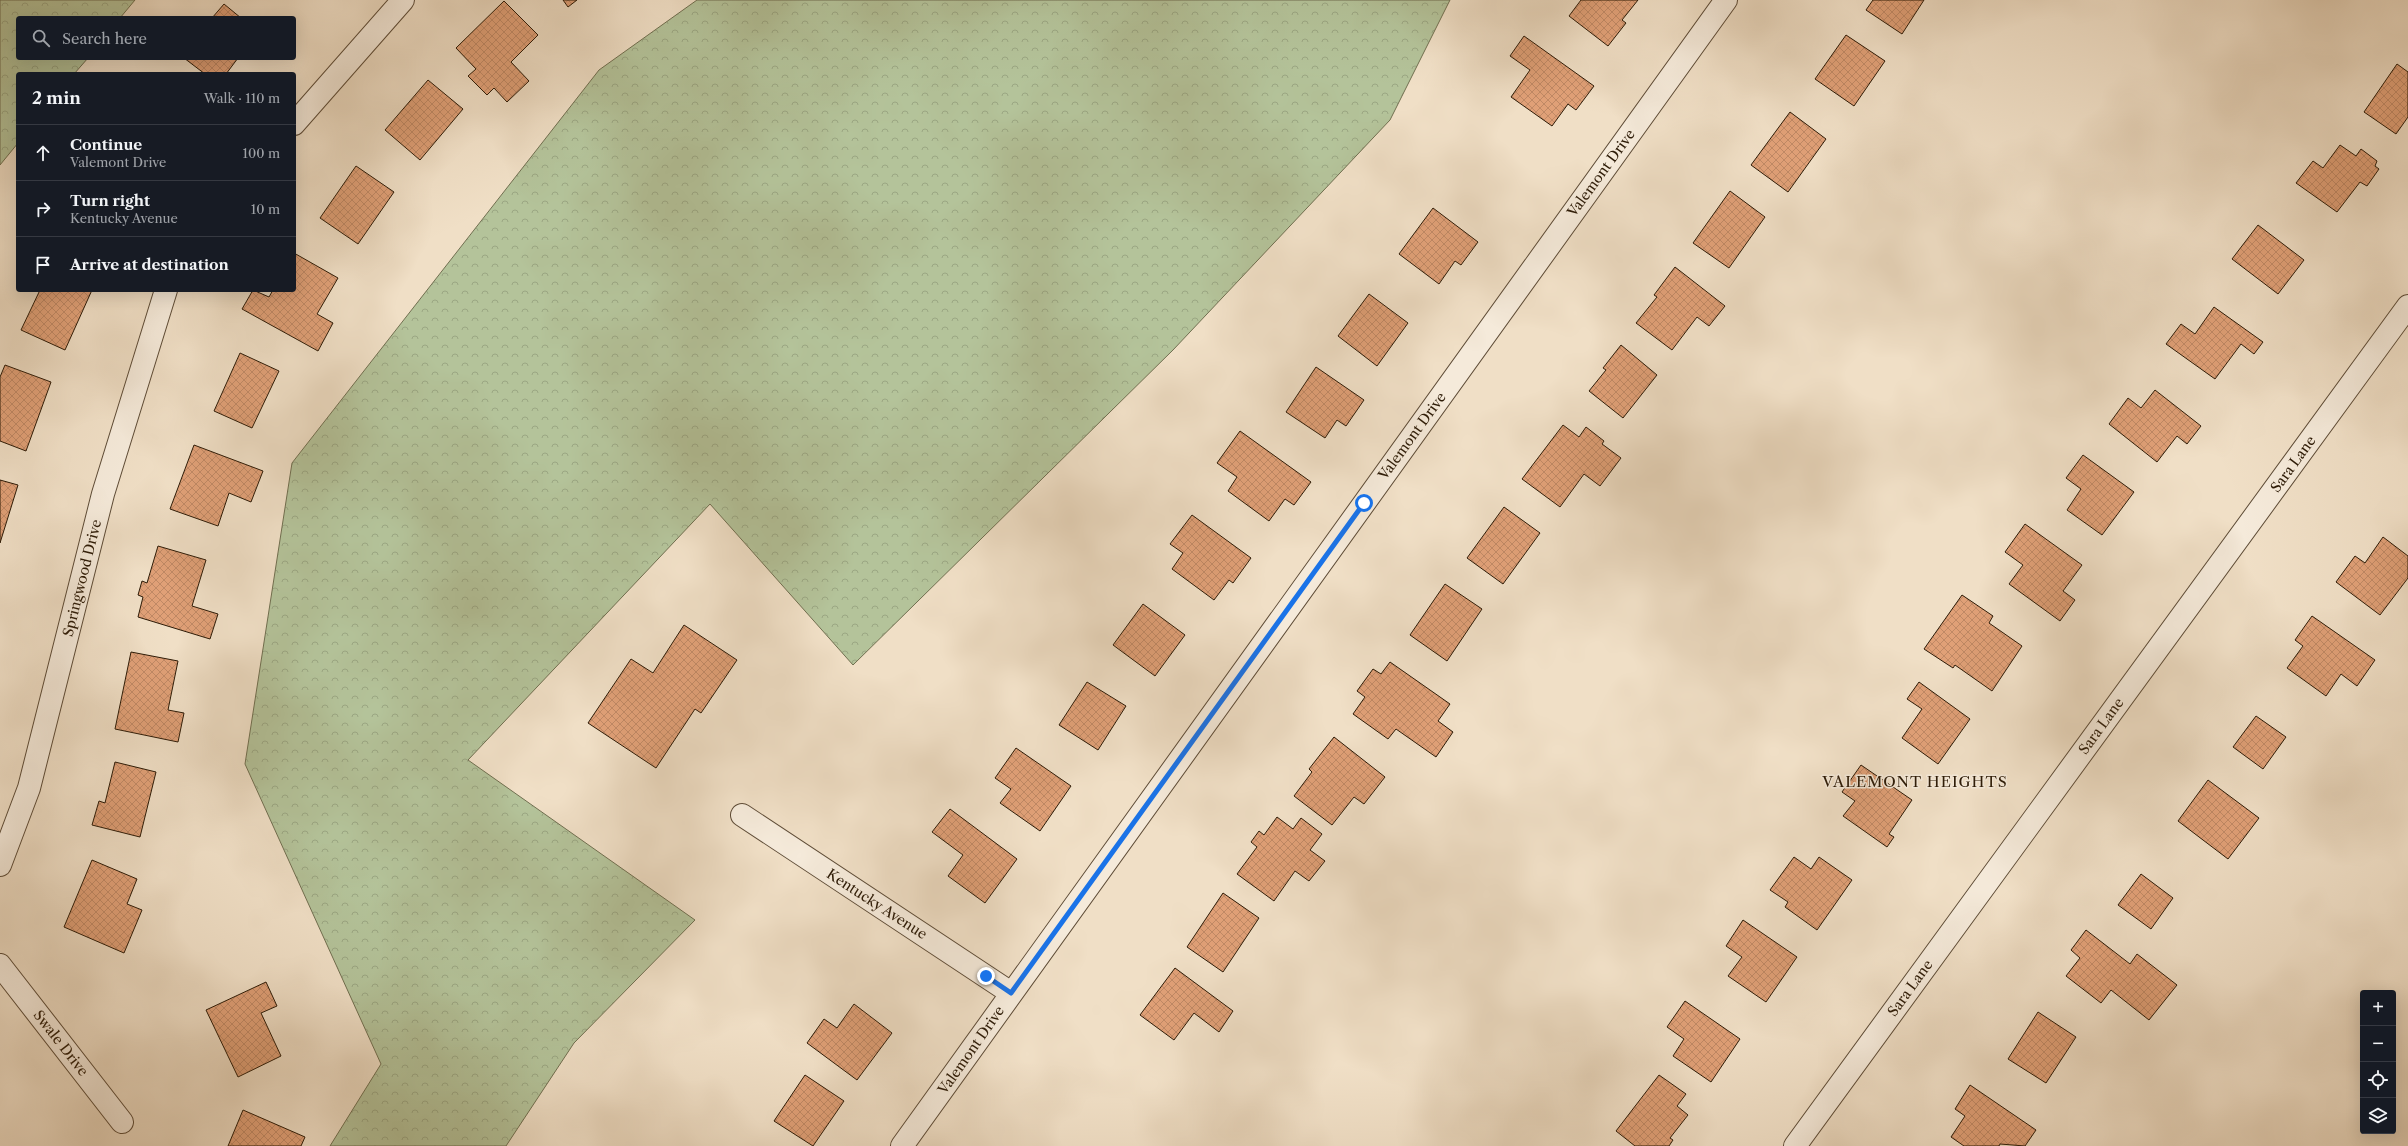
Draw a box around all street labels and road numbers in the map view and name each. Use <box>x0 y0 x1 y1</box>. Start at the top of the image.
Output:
street label: Valemont Drive <box>1563 126 1639 221</box>
street label: Valemont Drive <box>1374 389 1450 484</box>
street label: Sara Lane <box>2266 432 2320 496</box>
street label: Springwood Drive <box>59 517 105 639</box>
street label: Sara Lane <box>2074 694 2128 758</box>
street label: Kentucky Avenue <box>823 865 931 943</box>
street label: Sara Lane <box>1883 956 1937 1020</box>
street label: Valemont Drive <box>933 1002 1008 1098</box>
street label: Swale Drive <box>30 1006 92 1080</box>

